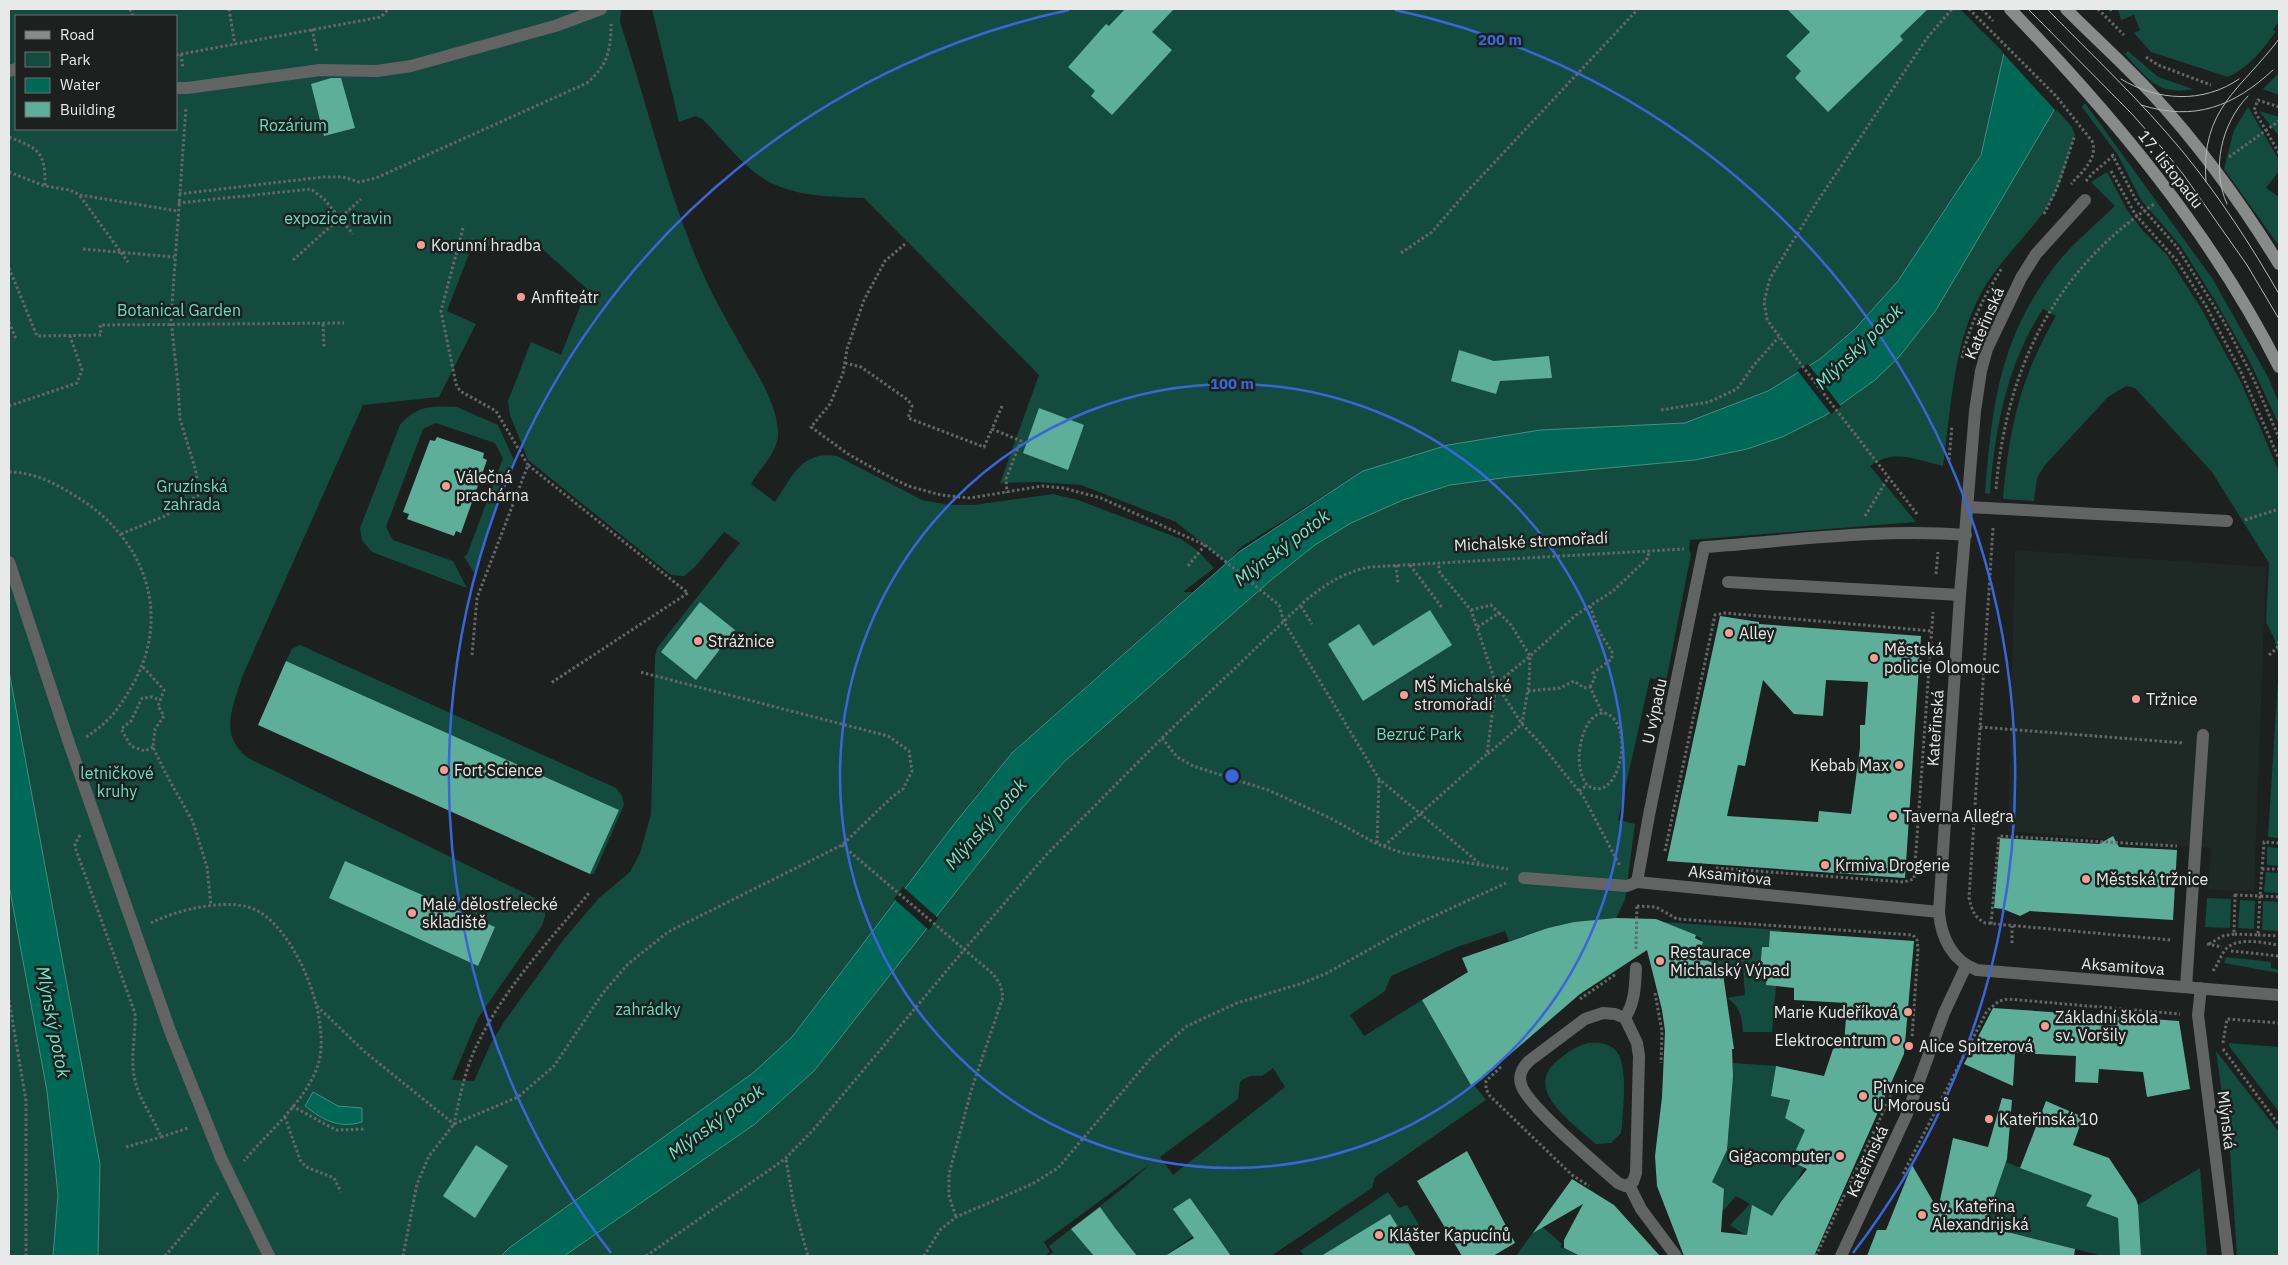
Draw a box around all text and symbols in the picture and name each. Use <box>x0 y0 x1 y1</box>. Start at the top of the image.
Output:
legend <box>15 15 178 130</box>
text: Road <box>60 25 95 44</box>
text: 200 m <box>1478 30 1522 49</box>
text: Park <box>60 50 90 69</box>
text: Water <box>60 75 101 94</box>
text: Building <box>60 100 115 119</box>
park label: Rozárium <box>259 115 327 135</box>
street label: 17. listopadu <box>2134 126 2208 212</box>
park label: expozice travin <box>284 208 392 228</box>
place label: Korunní hradba <box>431 235 542 255</box>
marker: Korunní hradba <box>415 239 427 251</box>
street label: Kateřinská <box>1960 283 2008 362</box>
place label: Amfiteátr <box>531 287 599 307</box>
marker: Amfiteátr <box>515 291 527 303</box>
water label: Mlýnský potok <box>1810 299 1908 394</box>
park label: Botanical Garden <box>117 300 241 320</box>
text: 100 m <box>1210 374 1254 393</box>
place label: Válečná prachárna <box>456 467 529 505</box>
park label: Gruzínská zahrada <box>156 476 228 514</box>
marker: Válečná prachárna <box>440 480 452 492</box>
water label: Mlýnský potok <box>1229 504 1334 591</box>
street label: Michalské stromořadí <box>1454 527 1608 555</box>
place label: Alley <box>1739 623 1775 643</box>
marker: Alley <box>1723 627 1735 639</box>
place label: Strážnice <box>708 631 775 651</box>
marker: Strážnice <box>692 635 704 647</box>
place label: Městská policie Olomouc <box>1884 639 2000 677</box>
marker: Městská policie Olomouc <box>1868 652 1880 664</box>
place label: MŠ Michalské stromořadí <box>1414 675 1512 714</box>
street label: U výpadu <box>1637 676 1671 746</box>
marker: MŠ Michalské stromořadí <box>1398 689 1410 701</box>
street label: Kateřinská <box>1922 689 1948 767</box>
place label: Tržnice <box>2146 689 2198 709</box>
marker: Tržnice <box>2130 693 2142 705</box>
park label: Bezruč Park <box>1376 724 1462 744</box>
place label: Kebab Max <box>1810 755 1889 775</box>
marker: Kebab Max <box>1893 759 1905 771</box>
place label: Fort Science <box>454 760 543 780</box>
park label: letničkové kruhy <box>80 763 154 801</box>
marker: Fort Science <box>438 764 450 776</box>
centre of rings <box>1223 767 1241 785</box>
water label: Mlýnský potok <box>940 773 1032 874</box>
place label: Taverna Allegra <box>1903 806 2014 826</box>
marker: Taverna Allegra <box>1887 810 1899 822</box>
place label: Krmiva Drogerie <box>1835 855 1950 875</box>
marker: Krmiva Drogerie <box>1819 859 1831 871</box>
street label: Aksamitova <box>1687 861 1773 889</box>
place label: Městská tržnice <box>2096 869 2208 889</box>
marker: Městská tržnice <box>2080 873 2092 885</box>
place label: Malé dělostřelecké skladiště <box>422 894 558 932</box>
marker: Malé dělostřelecké skladiště <box>406 907 418 919</box>
place label: Restaurace Michalský Výpad <box>1670 942 1790 980</box>
street label: Aksamitova <box>2081 953 2166 979</box>
marker: Restaurace Michalský Výpad <box>1654 955 1666 967</box>
water label: Mlýnský potok <box>31 964 76 1080</box>
park label: zahrádky <box>615 999 681 1019</box>
place label: Marie Kudeříková <box>1774 1002 1898 1022</box>
marker: Marie Kudeříková <box>1902 1006 1914 1018</box>
place label: Základní škola sv. Voršily <box>2055 1007 2159 1045</box>
marker: Základní škola sv. Voršily <box>2039 1020 2051 1032</box>
place label: Elektrocentrum <box>1775 1030 1886 1050</box>
marker: Elektrocentrum <box>1890 1034 1902 1046</box>
place label: Alice Spitzerová <box>1919 1036 2034 1056</box>
marker: Alice Spitzerová <box>1903 1040 1915 1052</box>
place label: Pivnice U Morousů <box>1873 1077 1950 1115</box>
water label: Mlýnský potok <box>663 1079 769 1164</box>
marker: Pivnice U Morousů <box>1857 1090 1869 1102</box>
street label: Mlýnská <box>2213 1090 2241 1151</box>
place label: Kateřinská 10 <box>1999 1109 2098 1129</box>
marker: Kateřinská 10 <box>1983 1113 1995 1125</box>
street label: Kateřinská <box>1842 1122 1892 1200</box>
place label: Gigacomputer <box>1728 1146 1830 1166</box>
marker: Gigacomputer <box>1834 1150 1846 1162</box>
place label: sv. Kateřina Alexandrijská <box>1932 1196 2029 1234</box>
marker: sv. Kateřina Alexandrijská <box>1916 1209 1928 1221</box>
place label: Klášter Kapucínů <box>1389 1225 1511 1245</box>
marker: Klášter Kapucínů <box>1373 1229 1385 1241</box>

